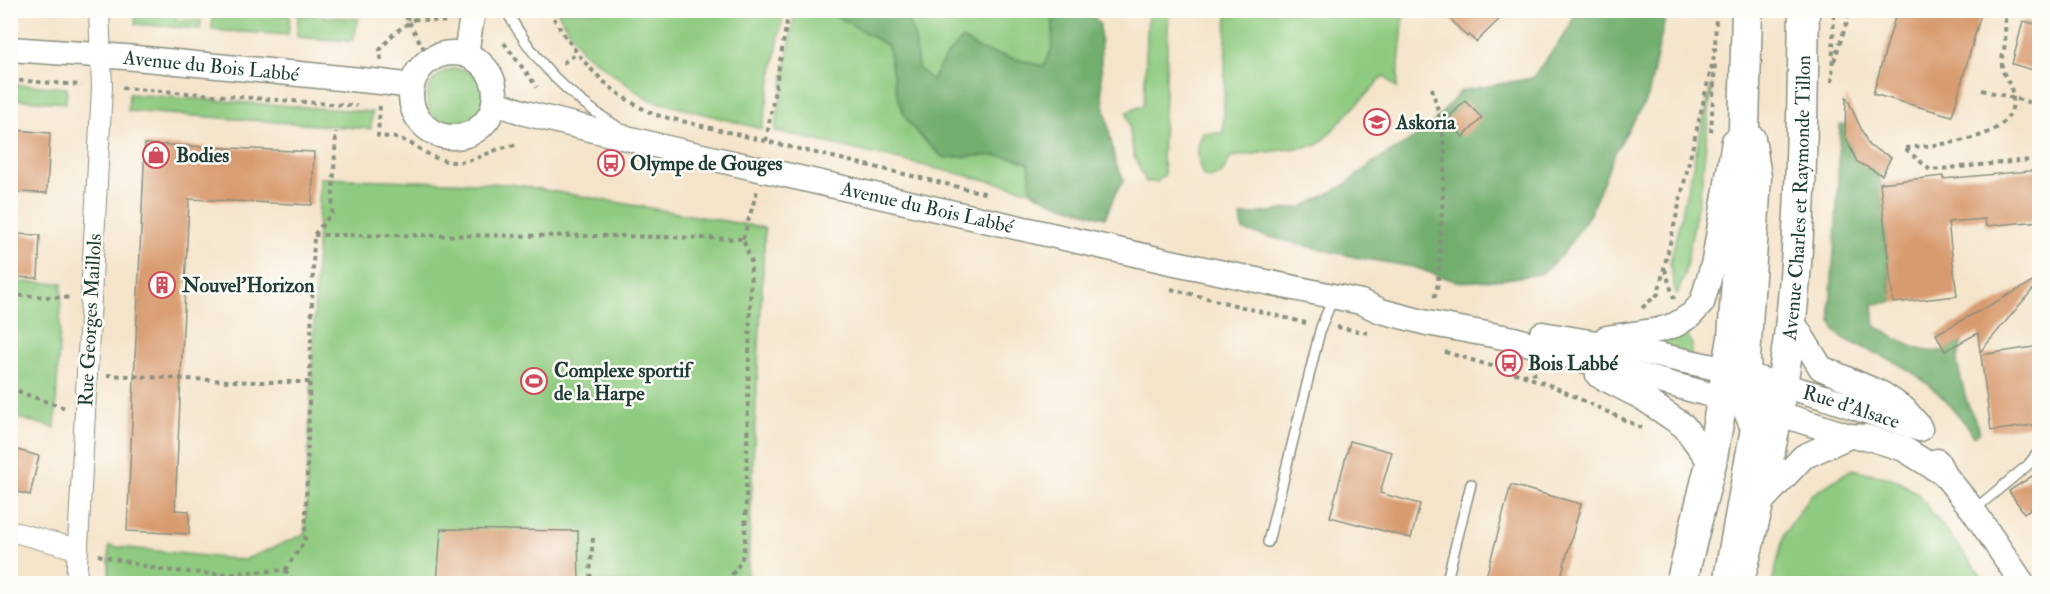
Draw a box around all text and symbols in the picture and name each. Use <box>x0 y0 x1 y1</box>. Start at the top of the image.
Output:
street label: Avenue du Bois Labbé <box>121 44 301 87</box>
street label: Avenue Charles et Raymonde Tillon <box>1776 55 1816 343</box>
school or university icon: Askoria <box>1362 107 1392 137</box>
place label: Askoria <box>1395 110 1456 135</box>
shop icon: Bodies <box>141 140 171 170</box>
place label: Bodies <box>176 143 229 168</box>
bus stop icon: Olympe de Gouges <box>596 148 626 178</box>
place label: Olympe de Gouges <box>630 151 783 177</box>
street label: Avenue du Bois Labbé <box>837 175 1017 239</box>
street label: Rue Georges Maillols <box>73 233 107 407</box>
building icon: Nouvel'Horizon <box>147 270 177 300</box>
place label: Nouvel'Horizon <box>181 273 315 298</box>
bus stop icon: Bois Labbé <box>1494 348 1524 378</box>
place label: Bois Labbé <box>1528 351 1618 376</box>
place label: Complexe sportif de la Harpe <box>554 358 694 407</box>
sports icon: Complexe sportif de la Harpe <box>519 366 549 396</box>
street label: Rue d'Alsace <box>1800 379 1903 434</box>

